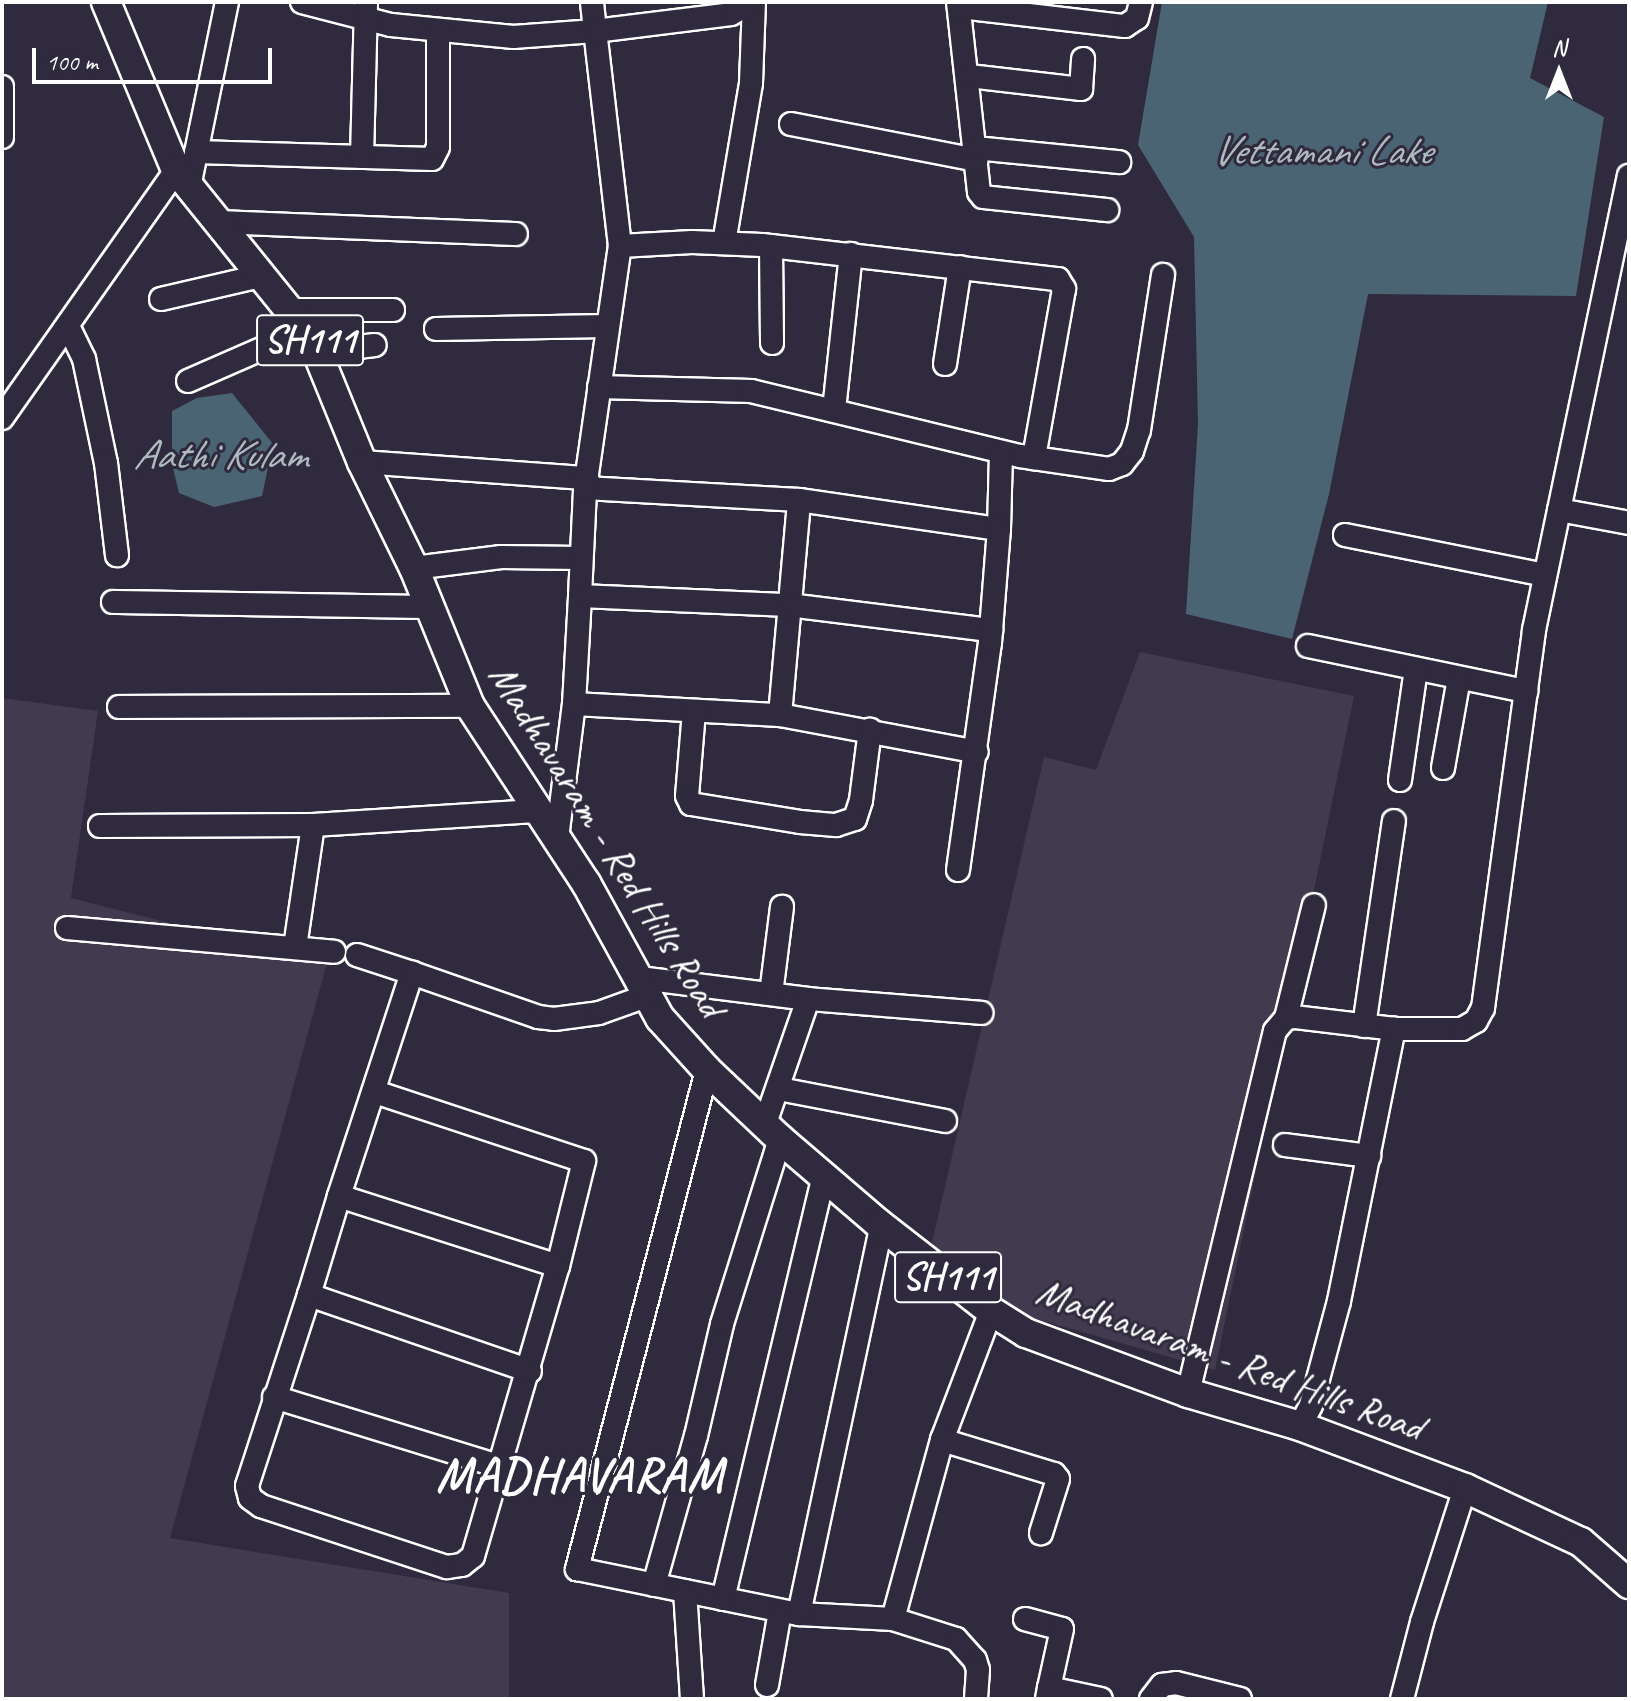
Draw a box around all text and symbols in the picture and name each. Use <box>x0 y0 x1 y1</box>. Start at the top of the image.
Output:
scale bar <box>36 32 276 82</box>
north arrow <box>1519 32 1599 112</box>
text: N <box>1552 34 1566 62</box>
text: 100 m <box>46 47 98 77</box>
water label: Vettamani Lake <box>1211 126 1431 176</box>
road number: SH111 <box>256 306 364 374</box>
water label: Aathi Kulam <box>133 430 307 480</box>
street label: Madhavaram - Red Hills Road <box>479 654 735 1026</box>
road number: SH111 <box>894 1243 1002 1311</box>
street label: Madhavaram - Red Hills Road <box>1030 1267 1430 1451</box>
district label: MADHAVARAM <box>436 1447 724 1505</box>

